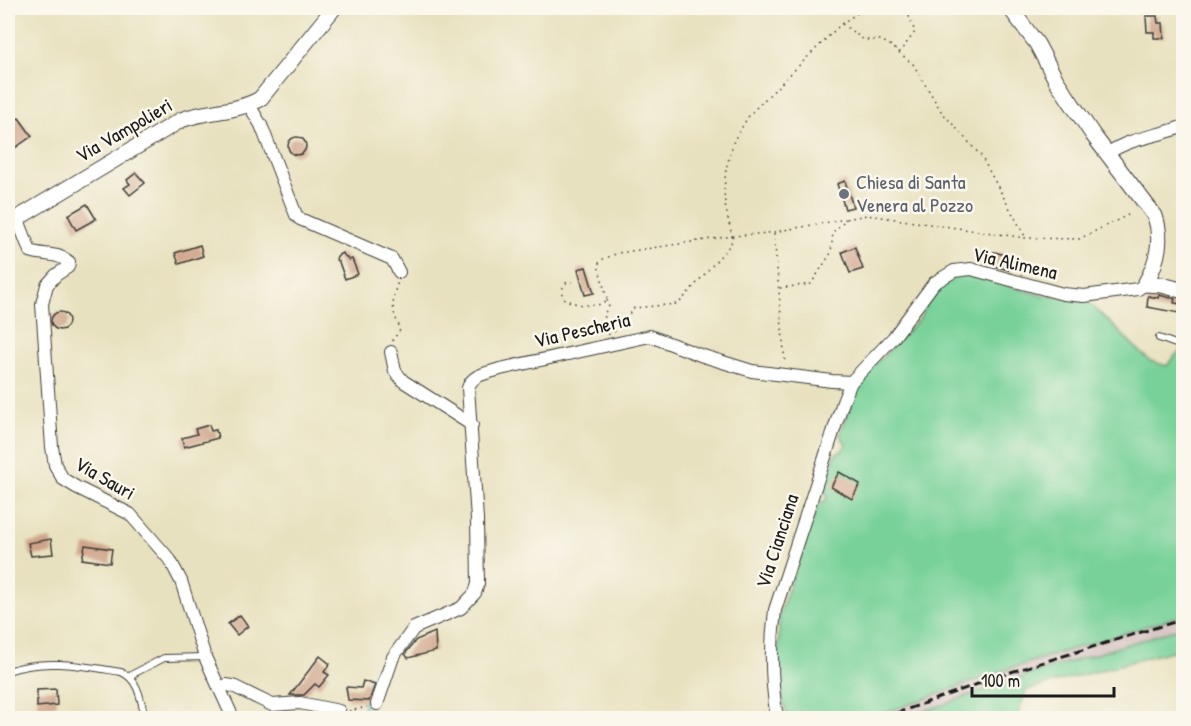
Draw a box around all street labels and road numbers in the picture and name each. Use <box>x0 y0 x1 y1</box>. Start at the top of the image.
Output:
street label: Via Vampolieri <box>70 91 177 168</box>
street label: Via Alimena <box>970 240 1060 285</box>
street label: Via Pescheria <box>531 305 633 354</box>
street label: Via Sauri <box>70 450 140 506</box>
street label: Via Cianciana <box>749 490 804 591</box>

